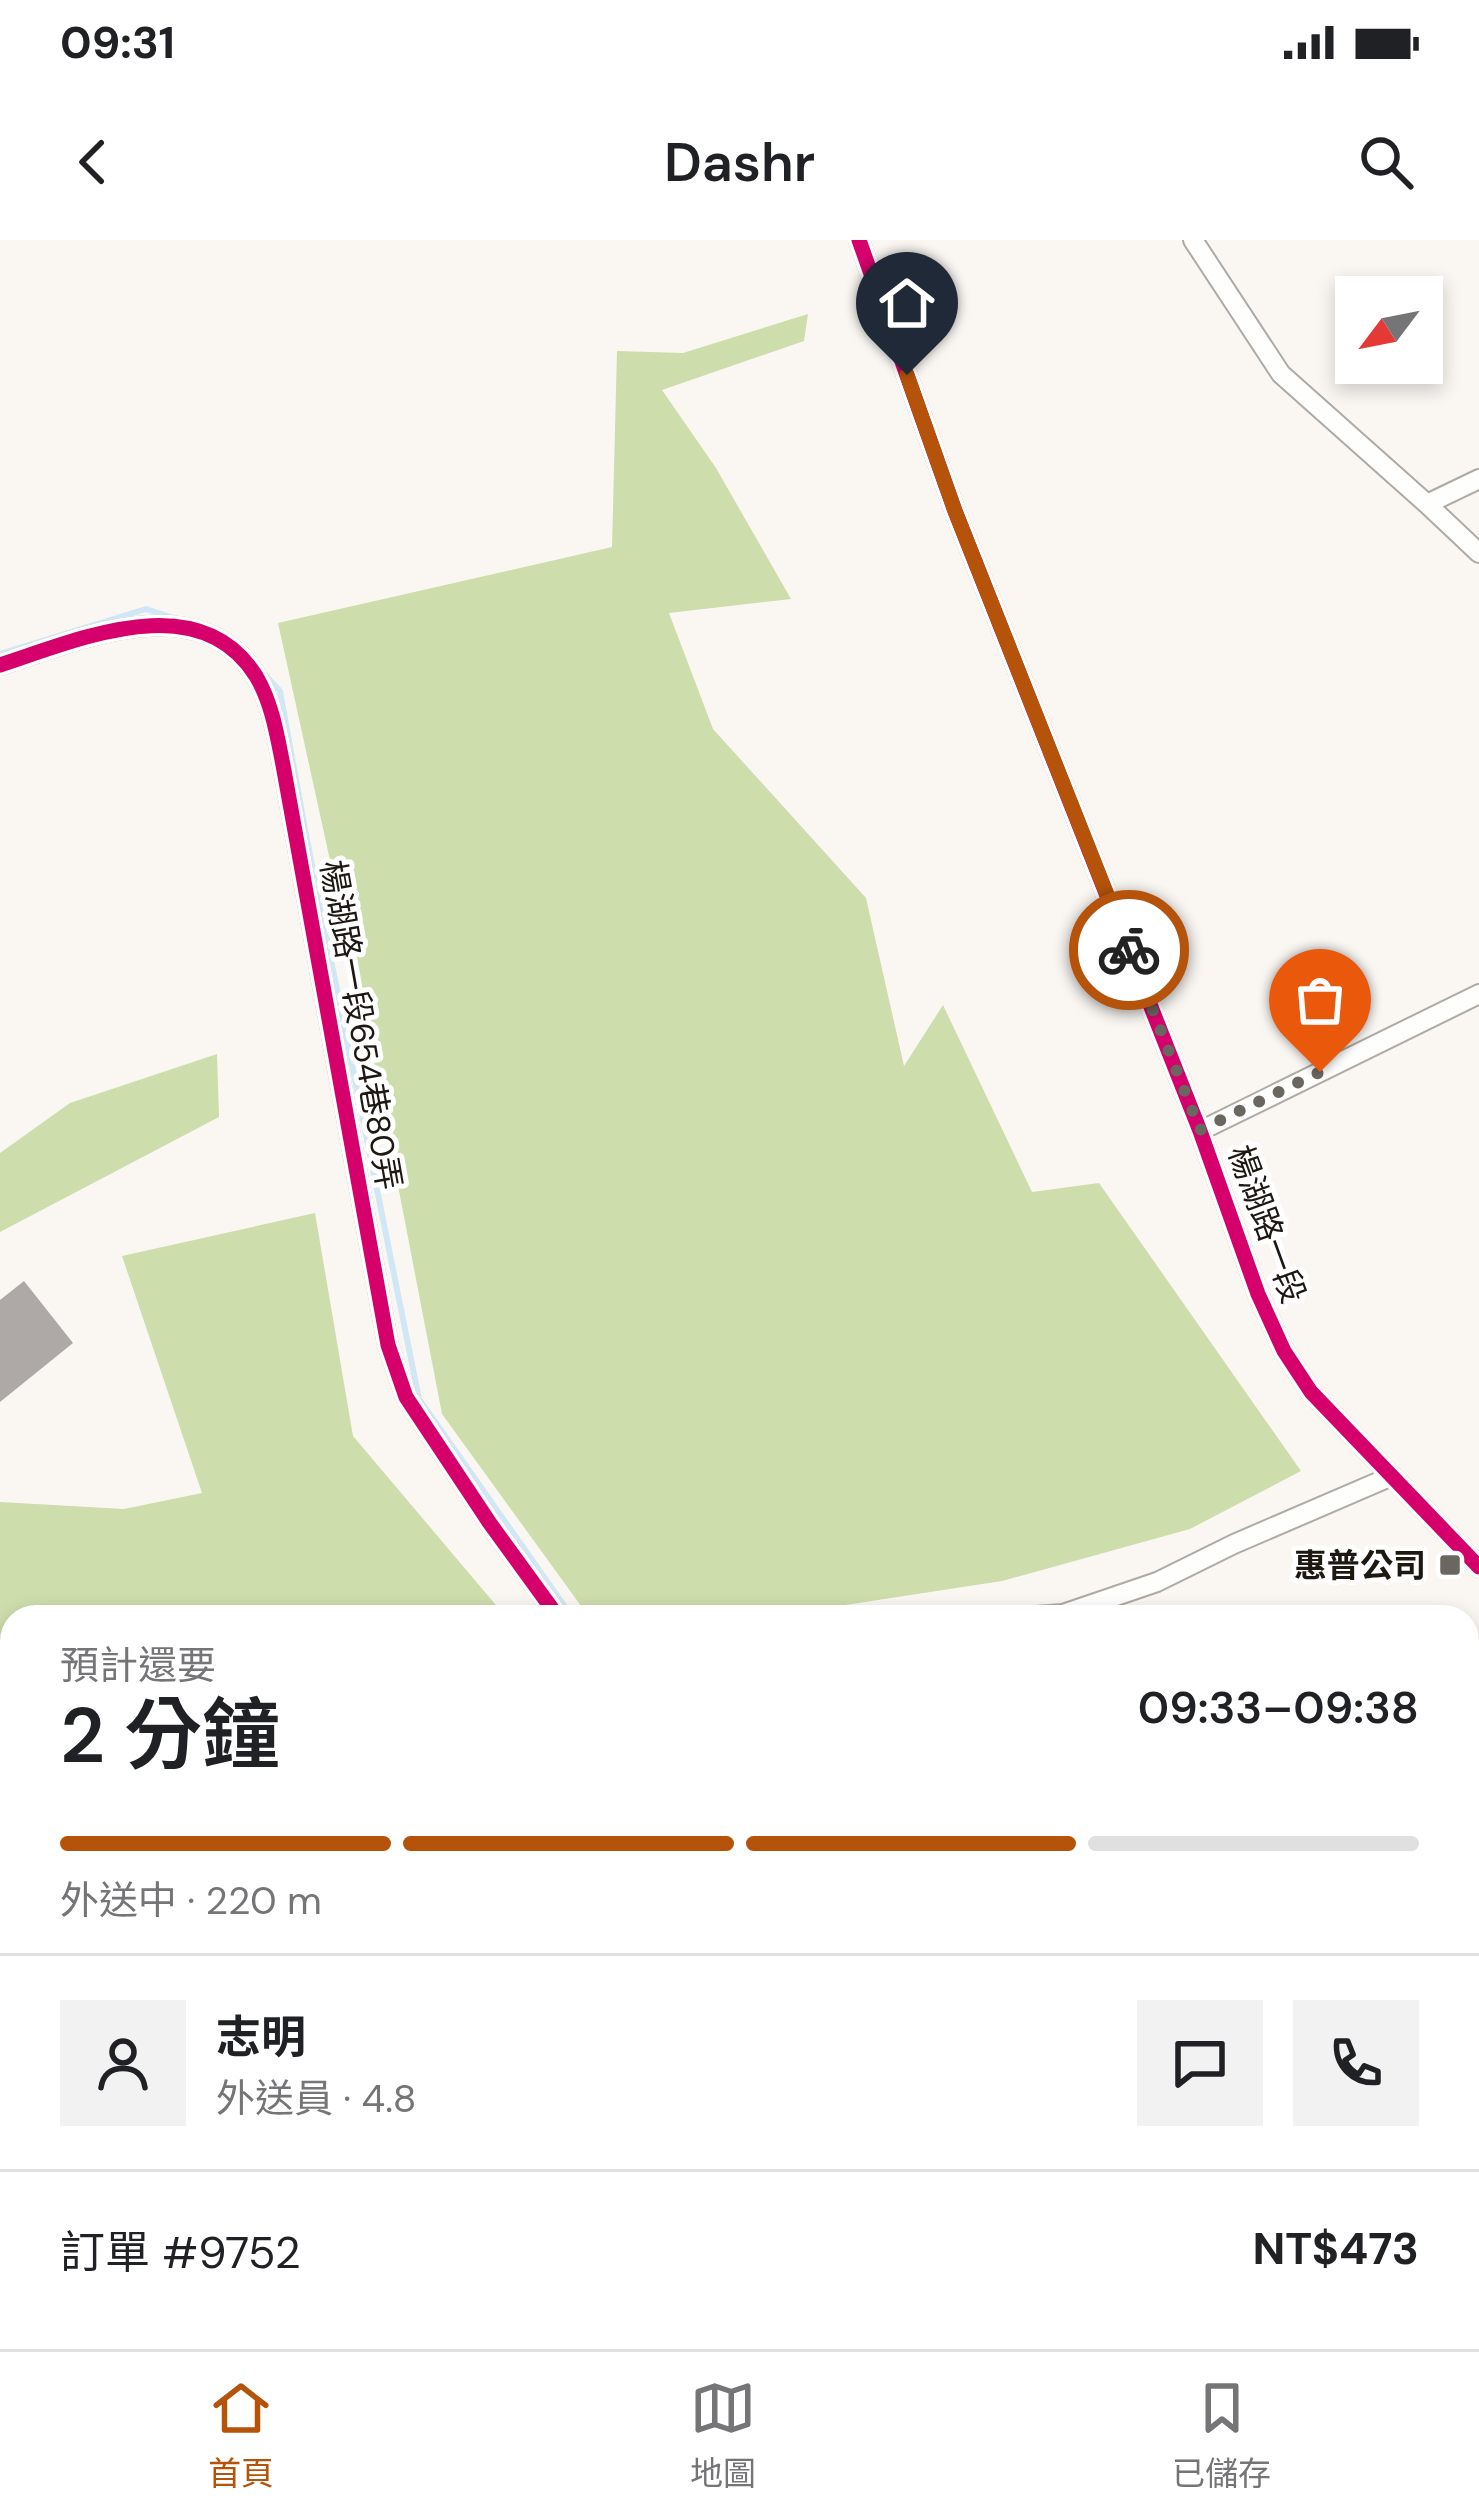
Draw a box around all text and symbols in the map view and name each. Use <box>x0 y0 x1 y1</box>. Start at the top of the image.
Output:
text: 09:31 <box>60 13 175 72</box>
text: Dashr <box>664 127 815 198</box>
icon: back <box>60 129 126 195</box>
icon: search <box>1353 129 1419 195</box>
pin <box>856 252 958 375</box>
icon: home <box>874 270 940 336</box>
north arrow <box>1335 276 1443 384</box>
map controls <box>1335 276 1443 384</box>
street label: 楊湖路一段654巷80弄 <box>311 857 411 1193</box>
courier <box>1069 890 1189 1010</box>
icon: bike <box>1096 917 1162 983</box>
pin <box>1269 949 1371 1072</box>
icon: bag <box>1287 967 1353 1033</box>
street label: 楊湖路一段 <box>1219 1139 1315 1309</box>
place label: 惠普公司 <box>1294 1544 1426 1587</box>
marker: 惠普公司 <box>1437 1552 1463 1578</box>
text: 預計還要 <box>60 1640 216 1691</box>
text: 09:33–09:38 <box>1138 1678 1419 1737</box>
text: 2 分鐘 <box>60 1685 280 1786</box>
text: 外送中 · 220 m <box>60 1875 322 1926</box>
button: person <box>60 2000 186 2126</box>
button: chat <box>1137 2000 1263 2126</box>
button: phone <box>1293 2000 1419 2126</box>
text: 志明 <box>216 2008 306 2067</box>
text: 外送員 · 4.8 <box>216 2073 417 2124</box>
text: NT$473 <box>1252 2219 1419 2278</box>
text: 訂單 #9752 <box>60 2223 301 2282</box>
tab: 首頁 <box>208 2375 274 2495</box>
tab: 地圖 <box>690 2375 756 2495</box>
tab: 已儲存 <box>1172 2375 1271 2495</box>

